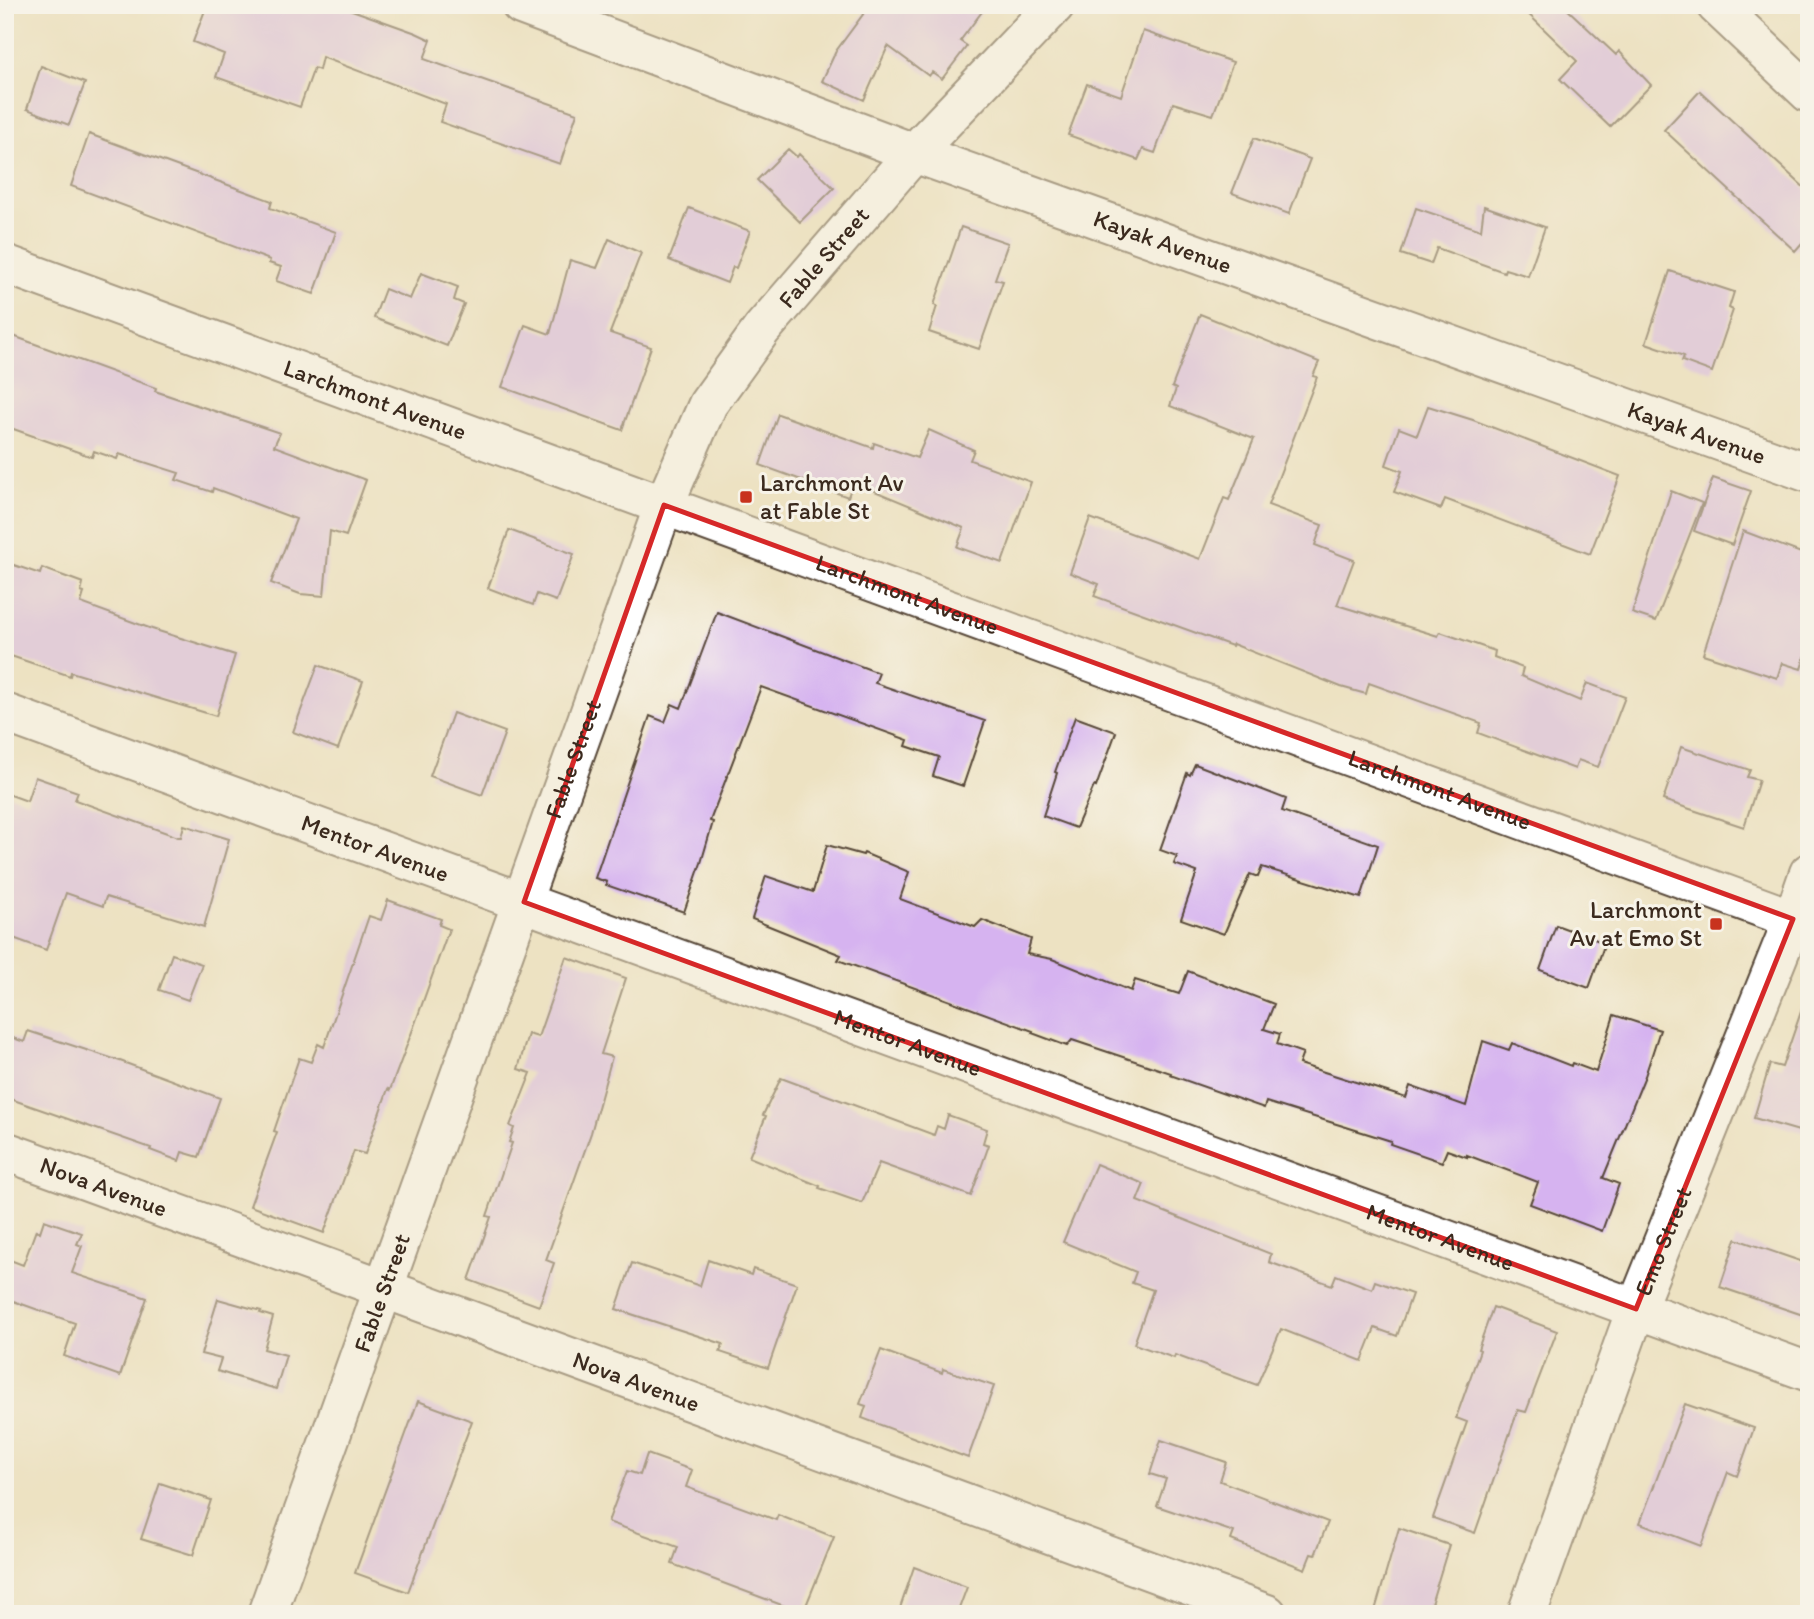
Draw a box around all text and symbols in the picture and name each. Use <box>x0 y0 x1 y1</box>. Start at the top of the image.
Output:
street label: Fable Street <box>772 201 875 314</box>
street label: Kayak Avenue <box>1090 203 1236 279</box>
street label: Larchmont Avenue <box>280 352 471 446</box>
street label: Kayak Avenue <box>1624 394 1770 470</box>
place label: Larchmont Av at Fable St <box>760 468 904 525</box>
marker: Larchmont Av at Fable St <box>738 489 754 505</box>
street label: Larchmont Avenue <box>812 547 1003 641</box>
street label: Fable Street <box>538 696 607 822</box>
street label: Larchmont Avenue <box>1344 742 1535 836</box>
street label: Mentor Avenue <box>297 807 453 888</box>
place label: Larchmont Av at Emo St <box>1570 895 1702 952</box>
marker: Larchmont Av at Emo St <box>1708 916 1724 932</box>
street label: Mentor Avenue <box>830 1002 986 1083</box>
street label: Nova Avenue <box>36 1150 171 1223</box>
street label: Emo Street <box>1628 1182 1698 1300</box>
street label: Mentor Avenue <box>1363 1197 1518 1277</box>
street label: Fable Street <box>347 1229 416 1356</box>
street label: Nova Avenue <box>569 1344 704 1418</box>

